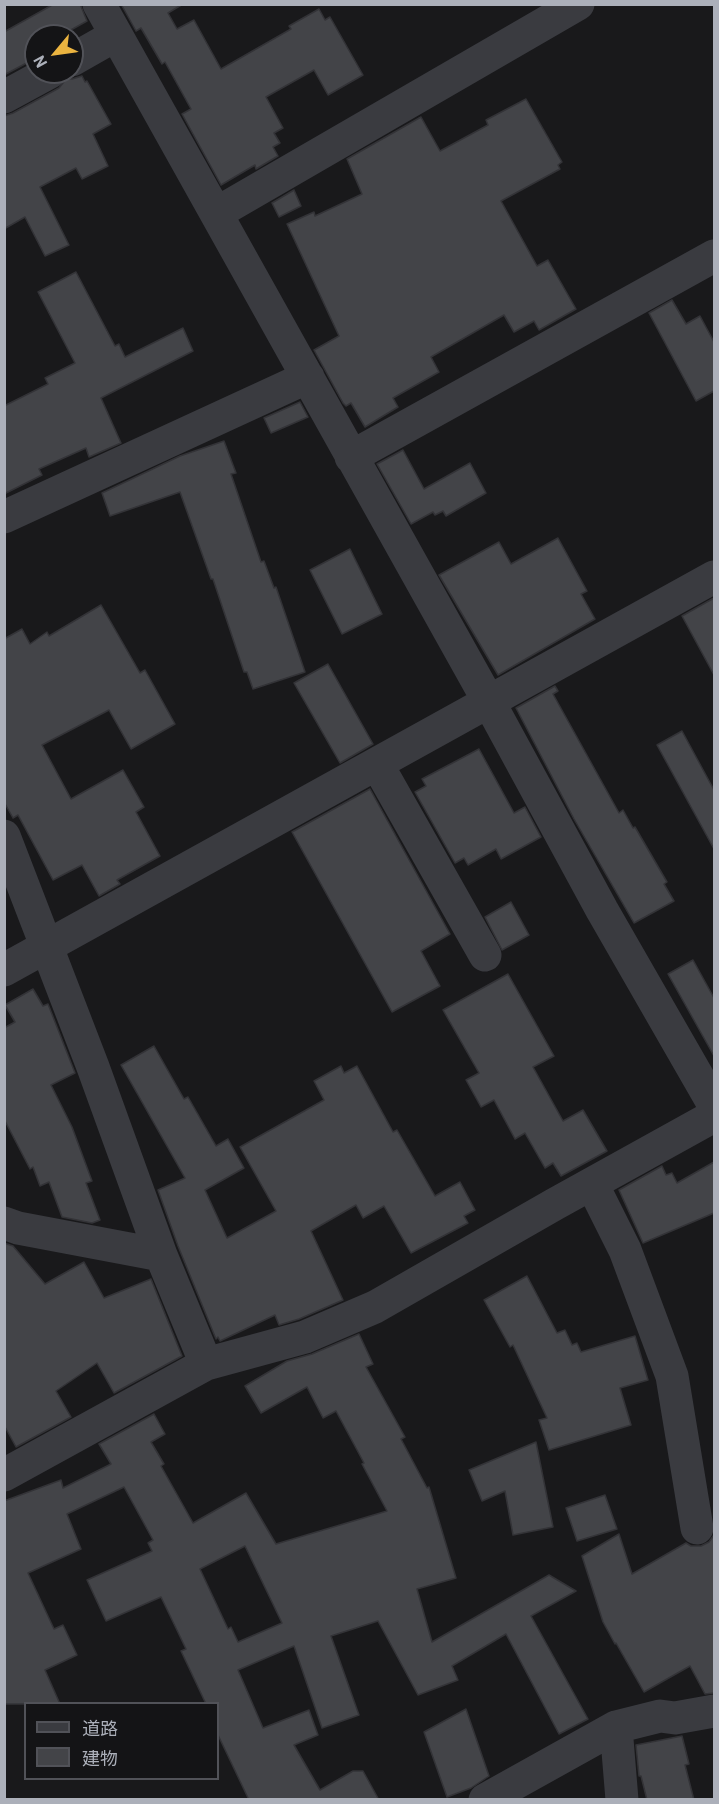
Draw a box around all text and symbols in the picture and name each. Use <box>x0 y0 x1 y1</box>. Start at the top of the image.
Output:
north arrow <box>24 24 84 84</box>
text: N <box>29 53 50 71</box>
legend <box>24 1702 219 1780</box>
text: 道路 <box>82 1717 118 1739</box>
text: 建物 <box>82 1747 118 1769</box>

